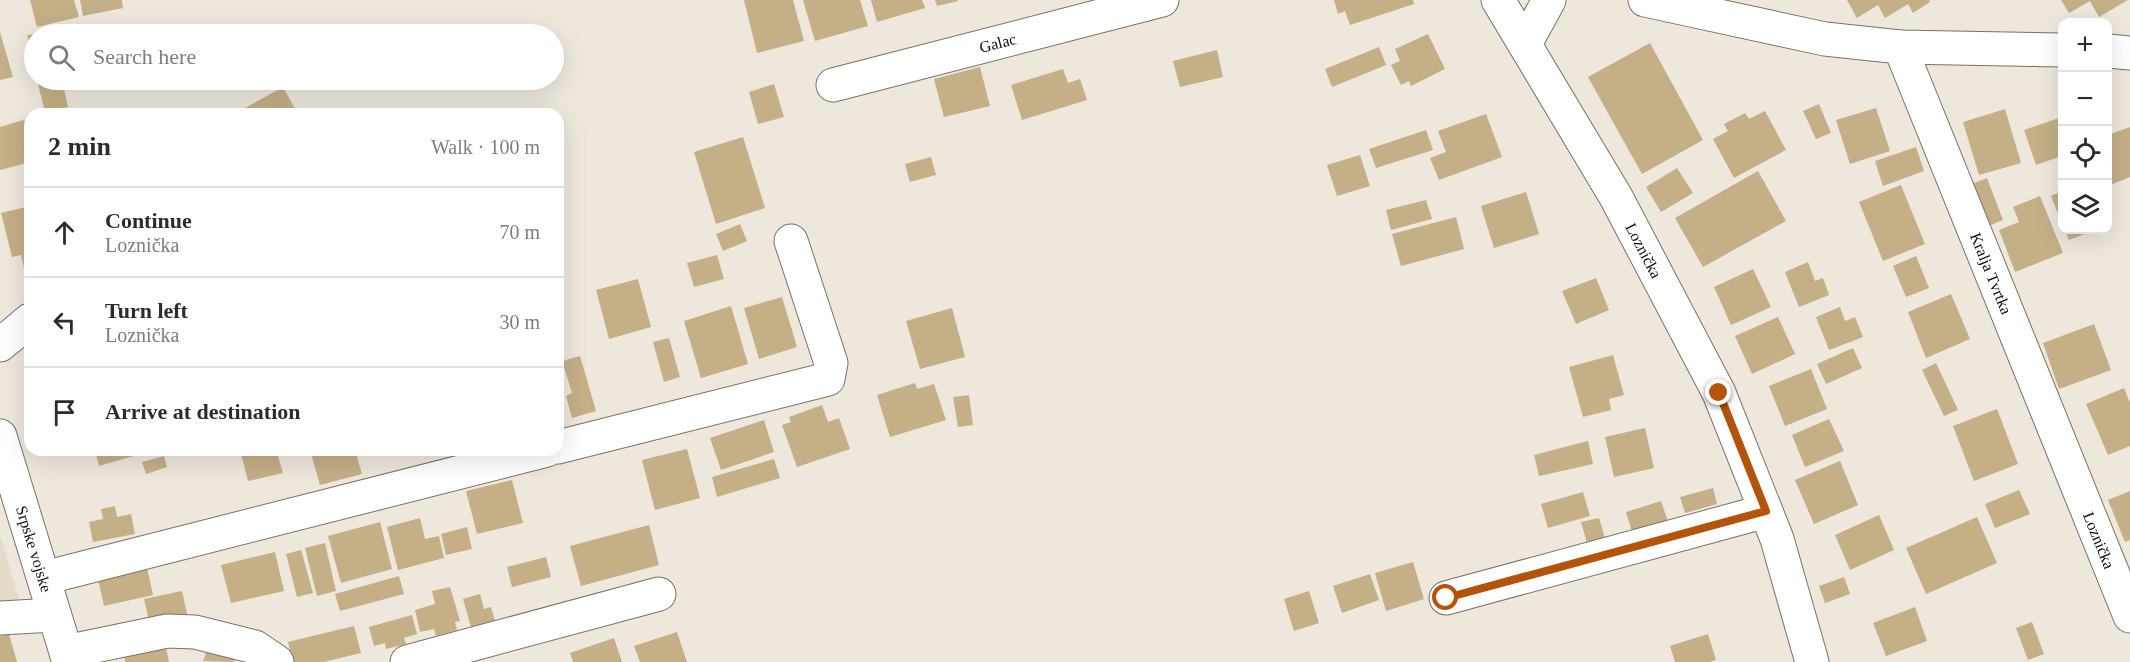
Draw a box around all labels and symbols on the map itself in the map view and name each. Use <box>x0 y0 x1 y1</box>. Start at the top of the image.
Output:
street label: Galac <box>978 30 1018 56</box>
street label: Loznička <box>1622 220 1665 281</box>
street label: Kralja Tvrtka <box>1967 230 2015 317</box>
route end <box>1705 379 1731 405</box>
street label: Srpske vojske <box>13 504 55 594</box>
street label: Loznička <box>2080 510 2118 571</box>
route start <box>1432 584 1458 610</box>

